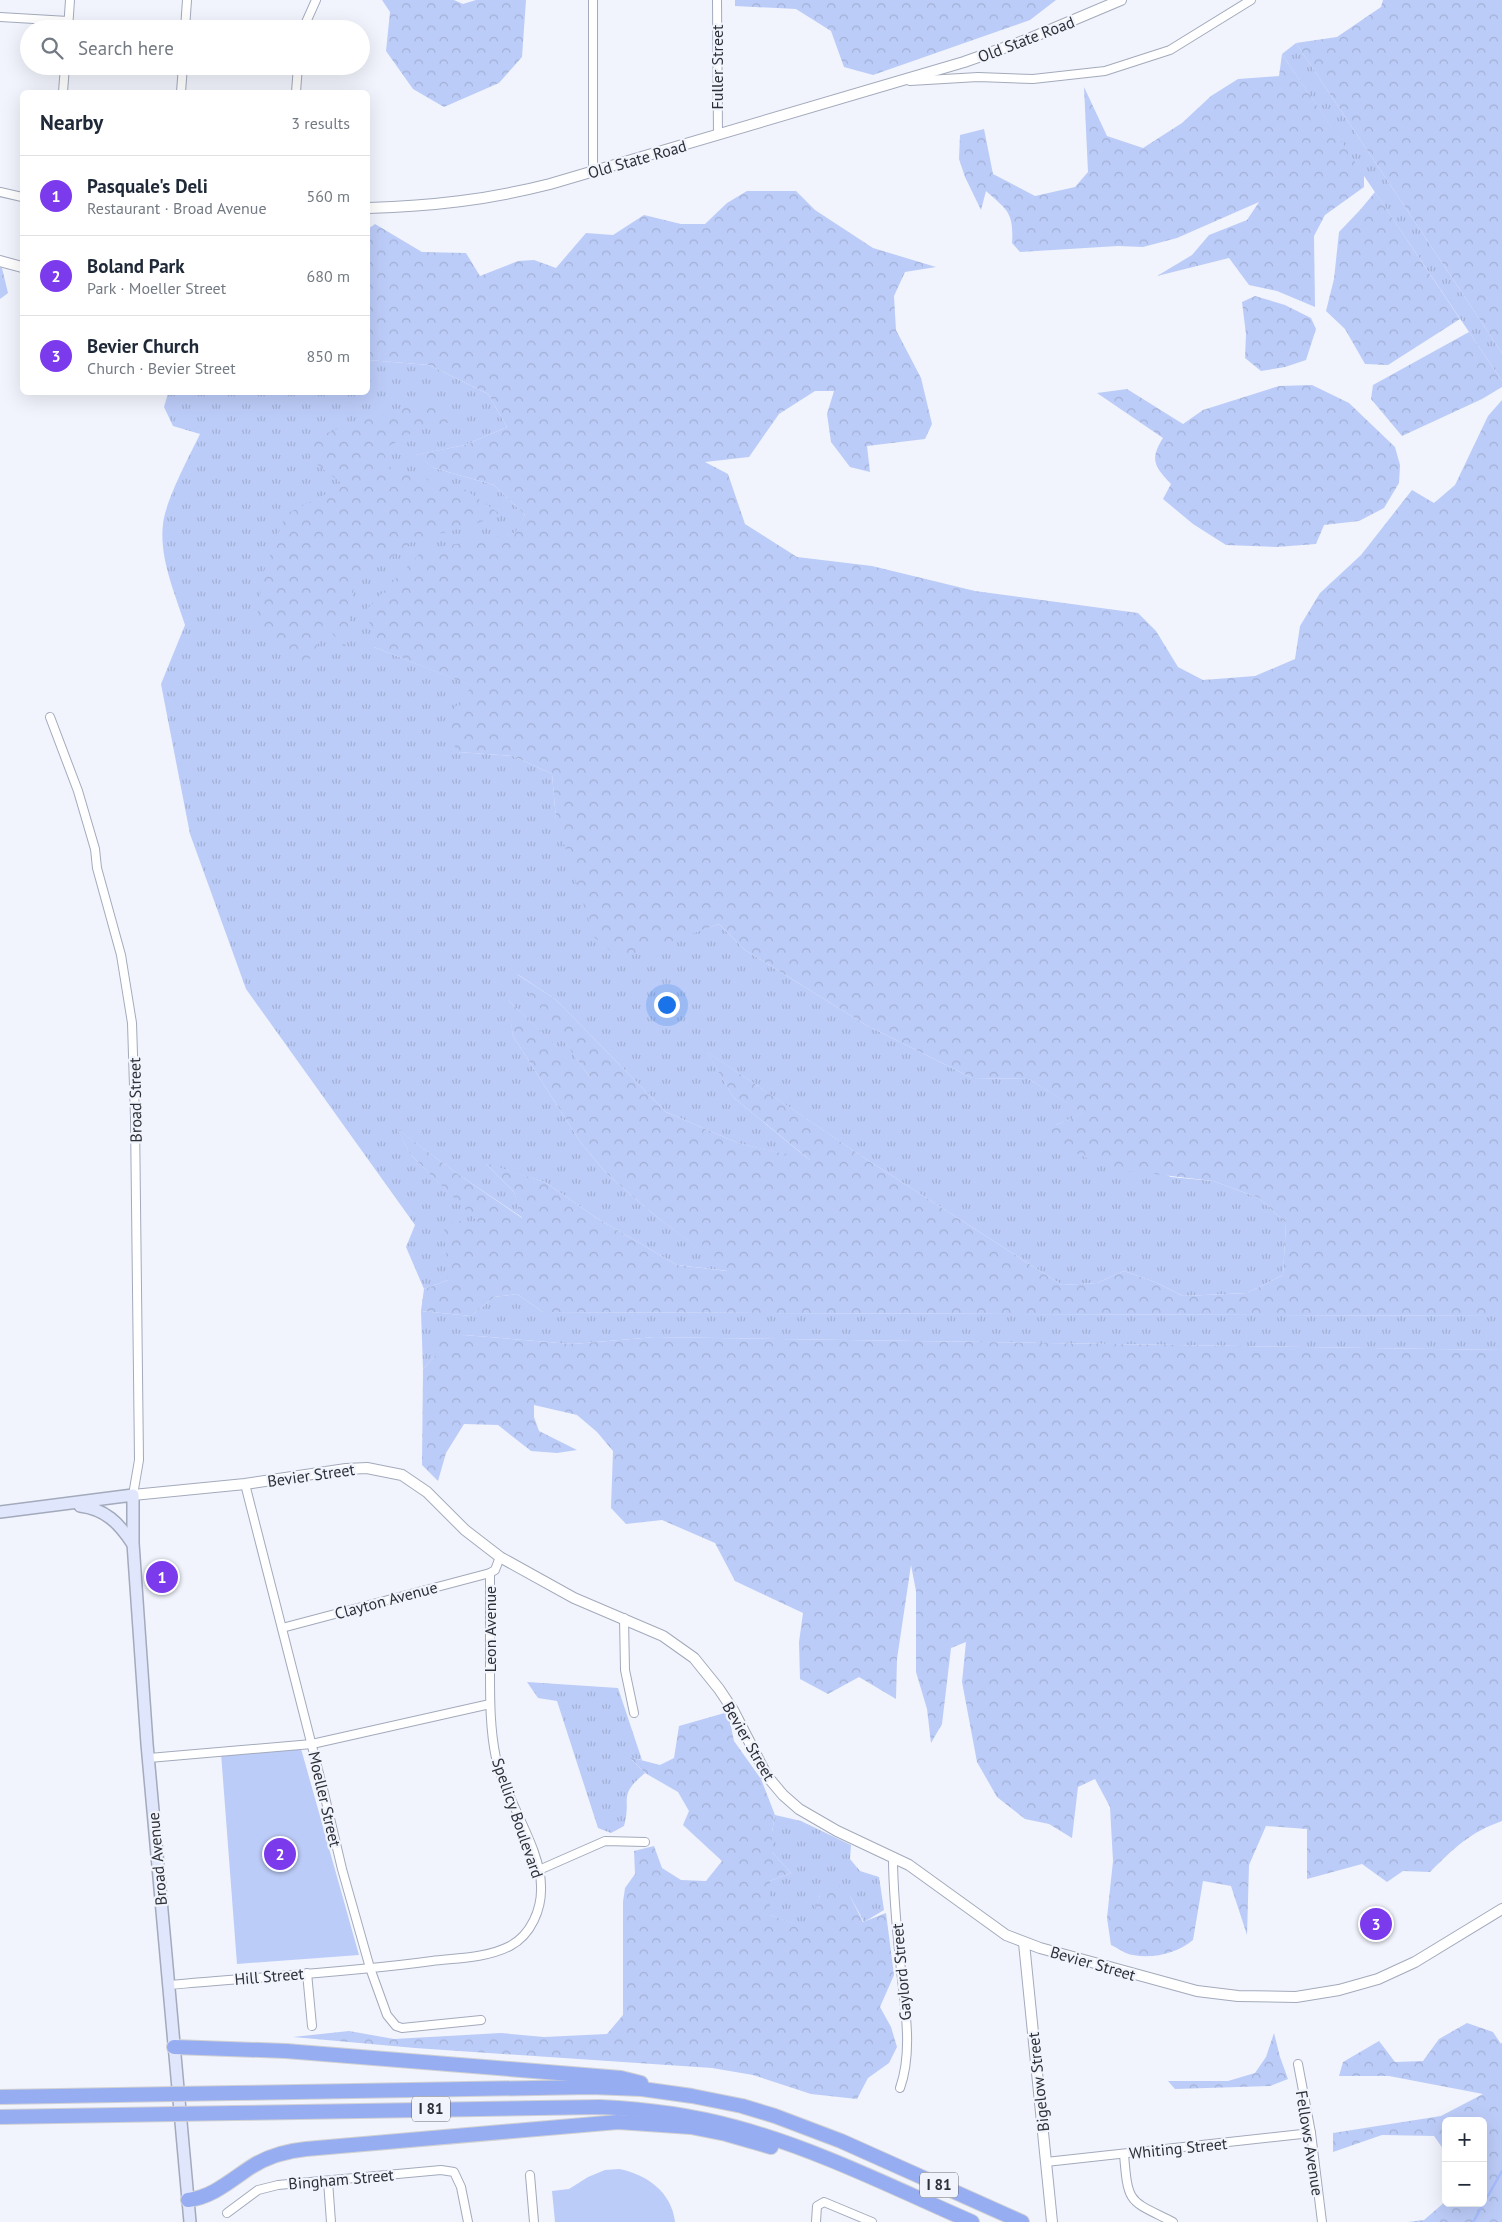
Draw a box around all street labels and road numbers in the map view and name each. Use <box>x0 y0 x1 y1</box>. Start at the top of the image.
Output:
street label: Old State Road <box>975 11 1077 67</box>
street label: Fuller Street <box>707 24 727 109</box>
street label: Old State Road <box>585 135 689 183</box>
street label: Broad Street <box>124 1057 146 1143</box>
street label: Bevier Street <box>266 1459 356 1491</box>
street label: Clayton Avenue <box>332 1577 440 1623</box>
street label: Leon Avenue <box>480 1586 500 1672</box>
street label: Bevier Street <box>718 1698 780 1785</box>
street label: Moeller Street <box>304 1749 346 1849</box>
street label: Spellicy Boulevard <box>488 1755 548 1881</box>
street label: Broad Avenue <box>143 1811 171 1907</box>
street label: Gaylord Street <box>887 1922 915 2021</box>
street label: Bevier Street <box>1048 1941 1139 1985</box>
street label: Hill Street <box>233 1963 305 1989</box>
street label: Bigelow Street <box>1023 2031 1053 2133</box>
street label: Fellows Avenue <box>1292 2089 1328 2197</box>
road number: I 81 <box>412 2096 450 2122</box>
street label: Whiting Street <box>1128 2133 1229 2163</box>
street label: Bingham Street <box>287 2164 395 2194</box>
road number: I 81 <box>920 2172 958 2198</box>

